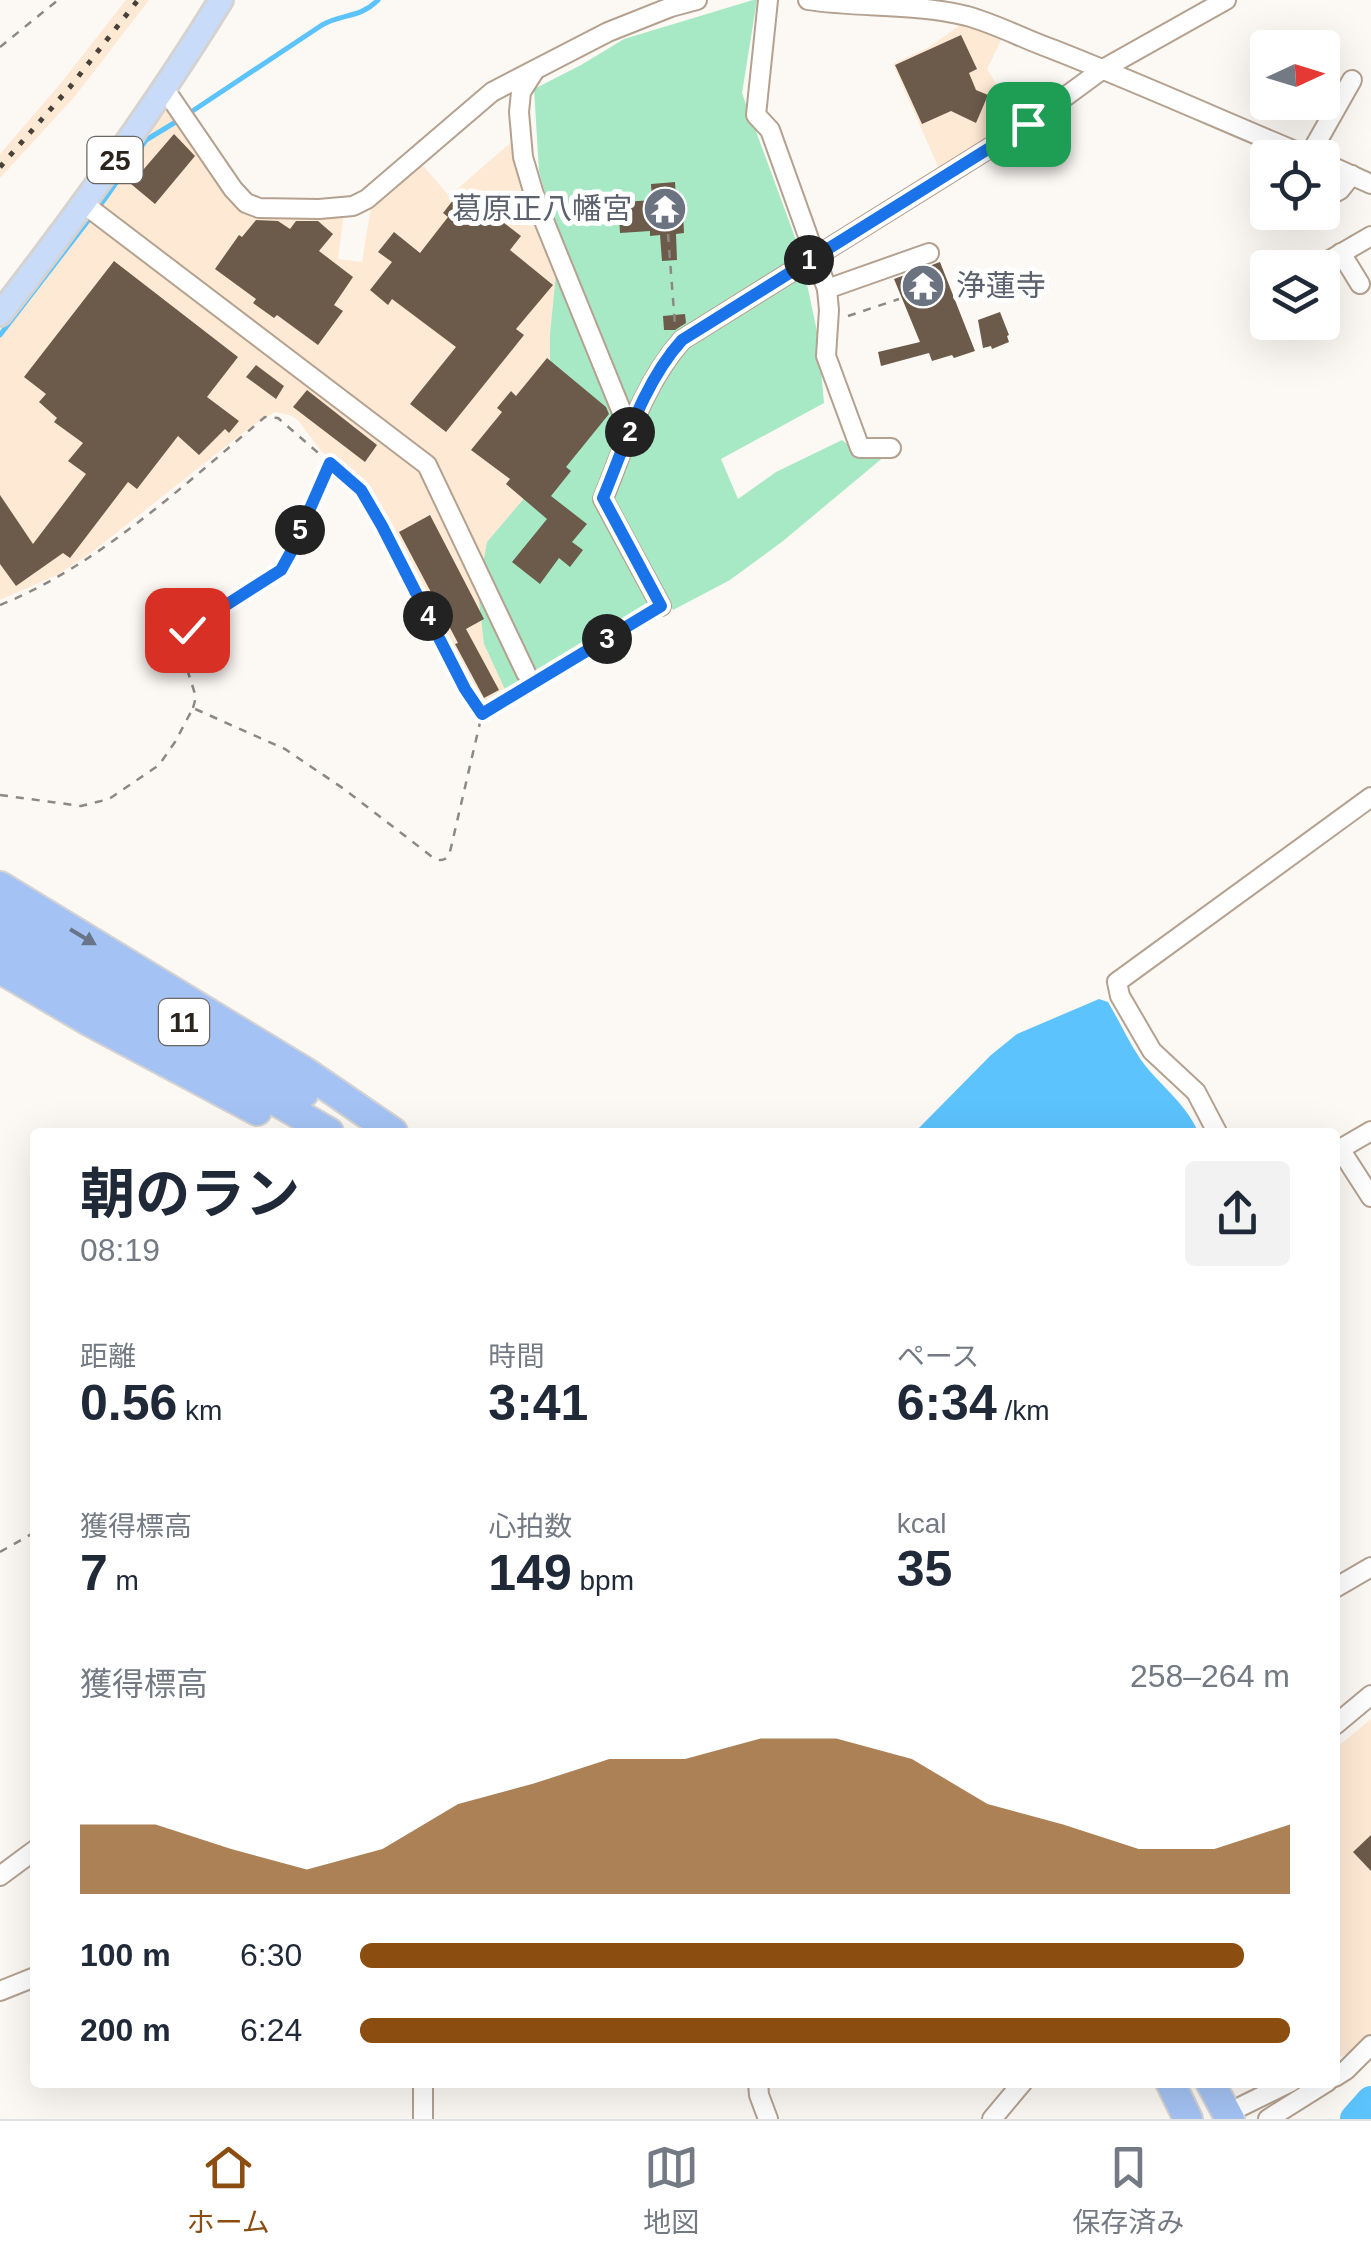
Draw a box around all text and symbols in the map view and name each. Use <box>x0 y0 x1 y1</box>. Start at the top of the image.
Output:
north arrow <box>1250 30 1340 120</box>
map controls <box>1250 30 1340 340</box>
pin <box>986 82 1071 167</box>
icon: arrive <box>1001 97 1056 152</box>
road number: 25 <box>88 137 142 183</box>
button: locate <box>1250 140 1340 230</box>
temple icon: 葛原正八幡宮 <box>642 186 688 232</box>
place label: 葛原正八幡宮 <box>452 192 632 225</box>
pin: 1 <box>784 235 834 285</box>
text: 1 <box>801 244 817 275</box>
button: layers <box>1250 250 1340 340</box>
temple icon: 浄蓮寺 <box>900 263 946 309</box>
place label: 浄蓮寺 <box>956 269 1046 302</box>
pin: 2 <box>605 407 655 457</box>
text: 2 <box>622 416 638 447</box>
pin: 5 <box>275 505 325 555</box>
text: 5 <box>292 514 308 545</box>
pin <box>145 588 230 673</box>
pin: 4 <box>403 591 453 641</box>
text: 4 <box>420 600 436 631</box>
icon: check <box>160 603 215 658</box>
pin: 3 <box>582 614 632 664</box>
text: 3 <box>599 623 615 654</box>
one-way arrow <box>69 928 97 945</box>
road number: 11 <box>159 999 209 1045</box>
button: share <box>1185 1161 1290 1266</box>
text: 朝のラン <box>80 1163 300 1225</box>
text: 08:19 <box>80 1232 160 1268</box>
text: 距離 <box>80 1341 136 1372</box>
text: 時間 <box>488 1341 544 1372</box>
text: ペース <box>897 1341 979 1372</box>
text: 0.56 <box>80 1375 177 1431</box>
text: 3:41 <box>488 1375 588 1431</box>
text: 6:34 <box>897 1375 997 1431</box>
text: km <box>177 1395 222 1426</box>
text: /km <box>997 1395 1050 1426</box>
text: kcal <box>897 1508 946 1539</box>
text: 獲得標高 <box>80 1511 192 1542</box>
text: 心拍数 <box>488 1511 572 1542</box>
text: 35 <box>897 1541 952 1597</box>
text: 7 <box>80 1545 108 1601</box>
text: 149 <box>488 1545 572 1601</box>
text: m <box>108 1565 139 1596</box>
text: bpm <box>572 1565 634 1596</box>
text: 258–264 m <box>1130 1658 1290 1694</box>
text: 獲得標高 <box>80 1666 208 1702</box>
text: 100 m <box>80 1937 171 1973</box>
text: 6:30 <box>240 1937 302 1973</box>
text: 200 m <box>80 2012 171 2048</box>
text: 6:24 <box>240 2012 302 2048</box>
tab: ホーム <box>187 2140 270 2240</box>
tab: 地図 <box>643 2140 699 2240</box>
tab: 保存済み <box>1072 2140 1184 2240</box>

